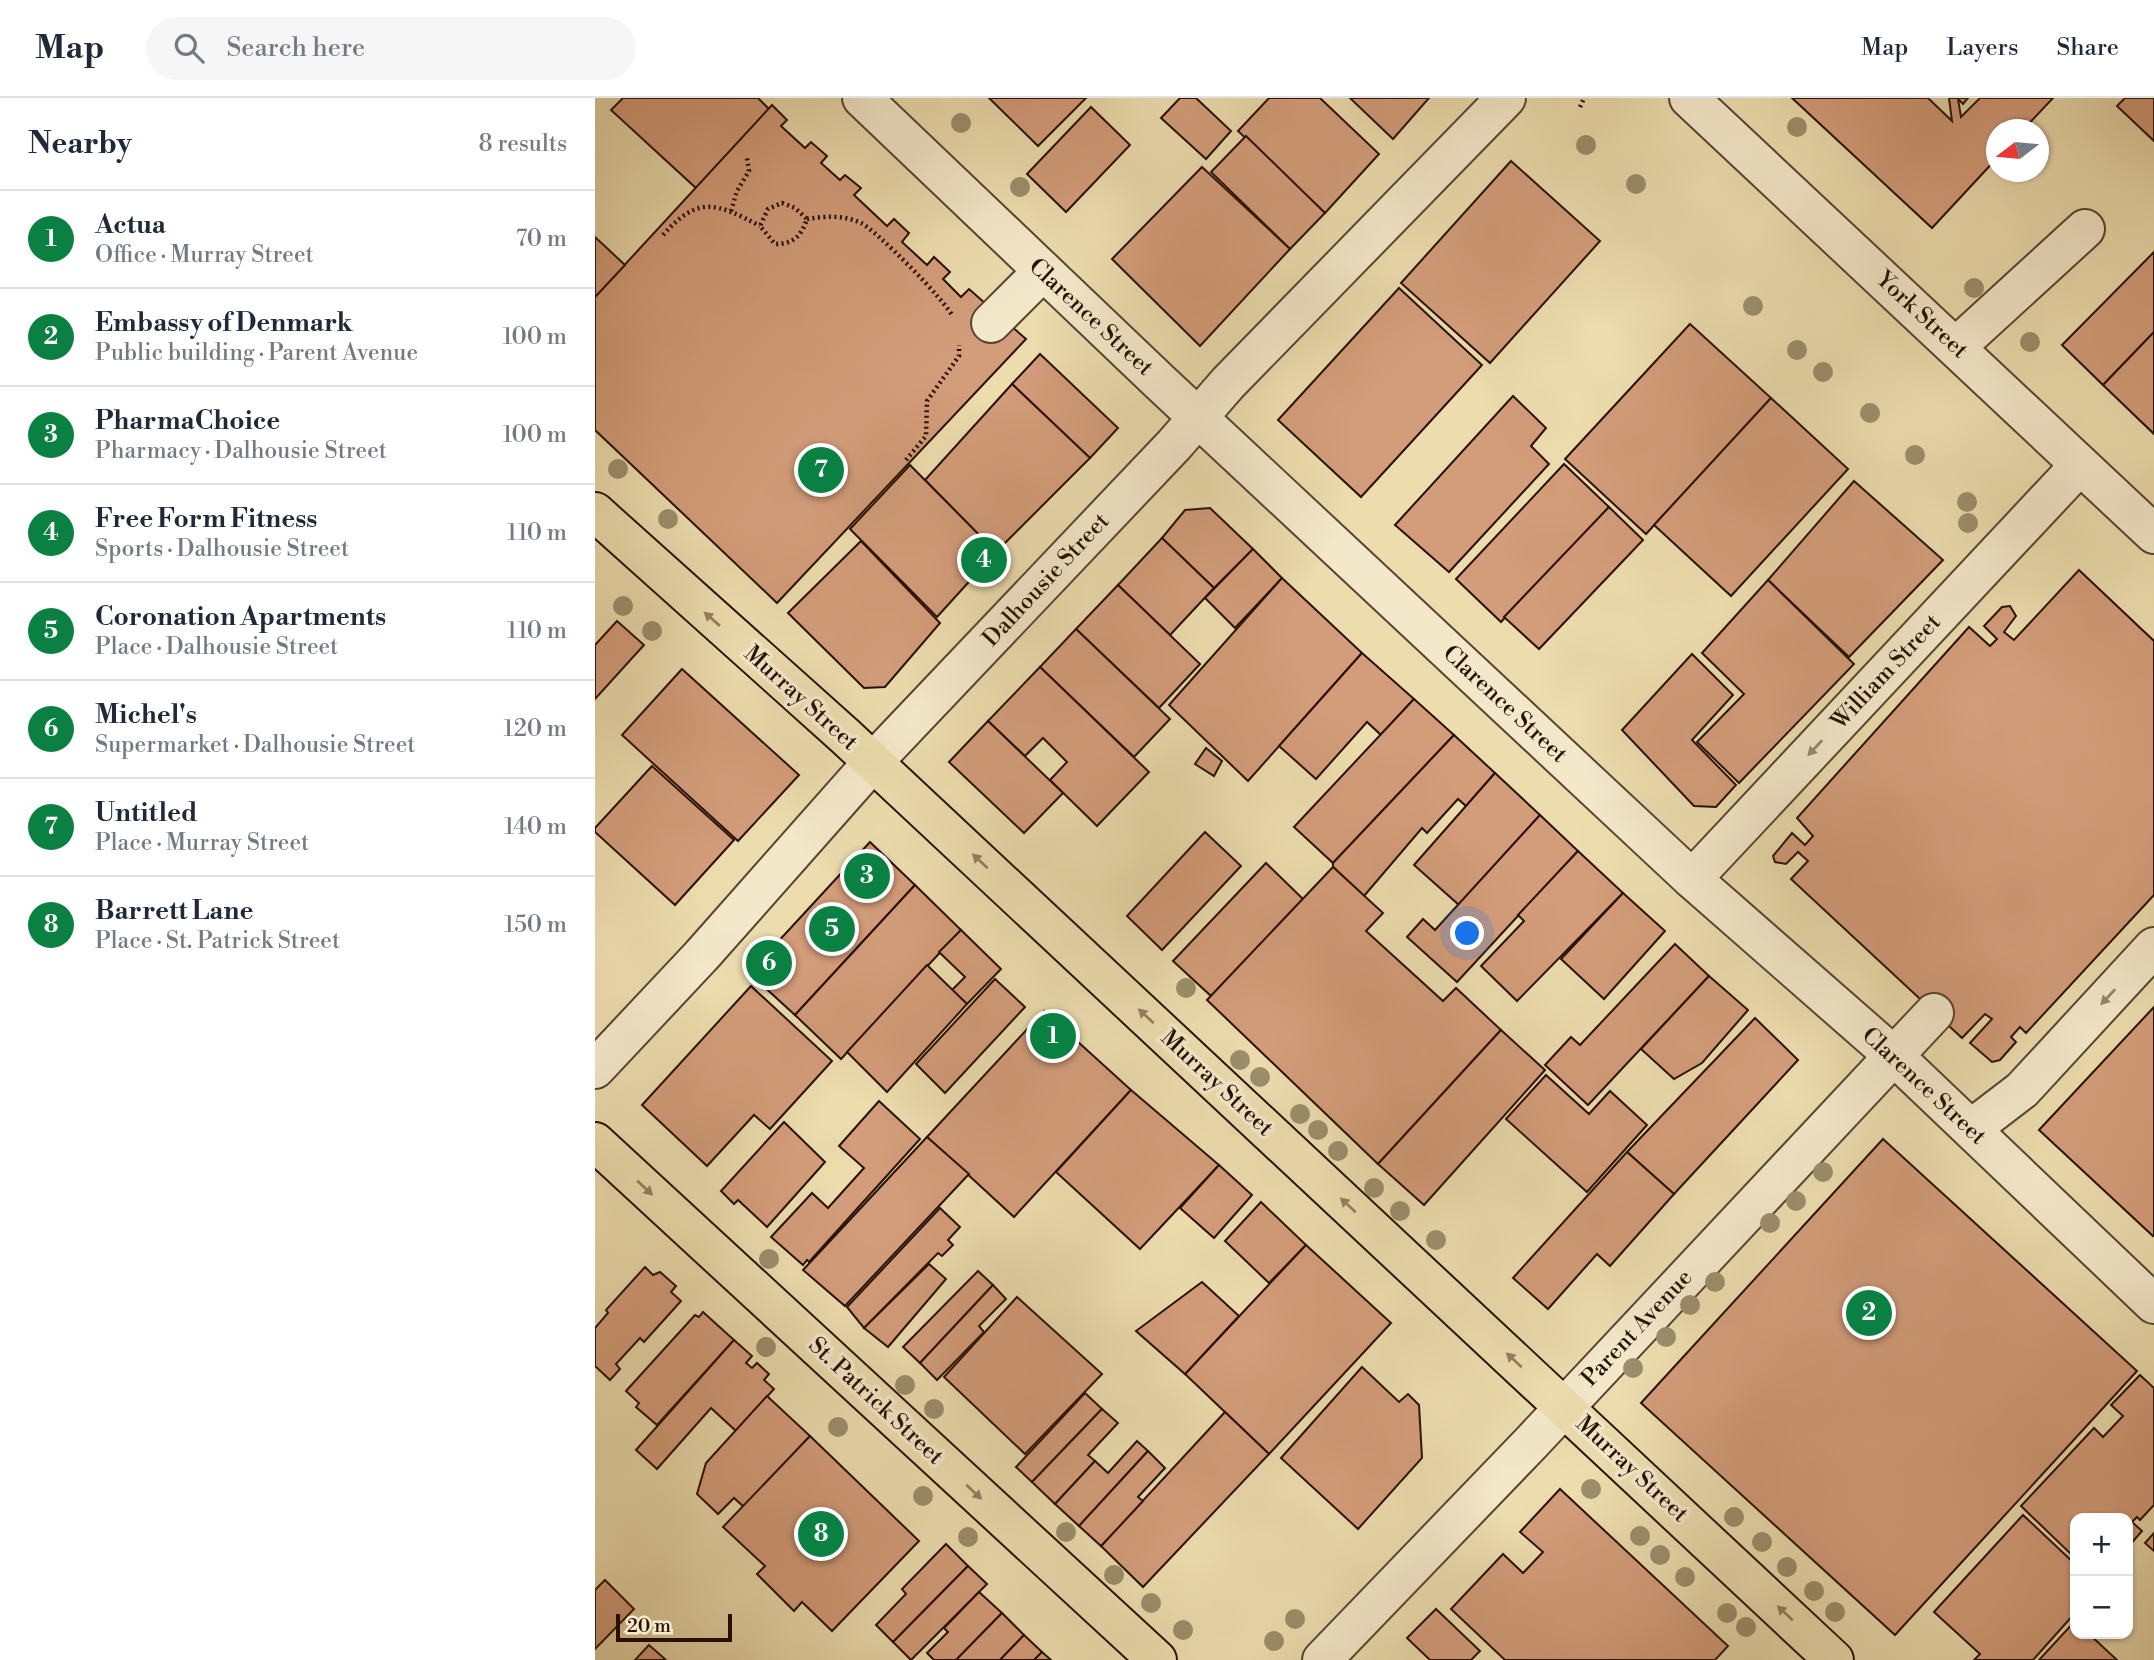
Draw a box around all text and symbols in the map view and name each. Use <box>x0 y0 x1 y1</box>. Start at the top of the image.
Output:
search box <box>146 17 636 80</box>
text: Map <box>35 28 104 69</box>
icon: search <box>170 29 208 67</box>
text: Search here <box>226 32 365 64</box>
text: Map <box>1861 33 1908 63</box>
text: Layers <box>1946 33 2018 63</box>
text: Share <box>2056 33 2119 63</box>
north arrow <box>1986 119 2049 182</box>
text: Nearby <box>28 125 132 163</box>
text: 8 results <box>479 130 567 158</box>
text: Actua <box>95 209 166 241</box>
text: 1 <box>45 225 57 253</box>
text: 70 m <box>516 225 567 253</box>
text: Office · Murray Street <box>95 241 314 269</box>
street label: Clarence Street <box>1023 252 1159 382</box>
street label: York Street <box>1870 265 1974 365</box>
text: Embassy of Denmark <box>95 307 353 339</box>
text: 2 <box>44 323 58 351</box>
text: 100 m <box>502 323 567 351</box>
text: Public building · Parent Avenue <box>95 339 418 367</box>
text: PharmaChoice <box>95 405 280 437</box>
text: 3 <box>44 421 58 449</box>
text: 100 m <box>502 421 567 449</box>
text: Pharmacy · Dalhousie Street <box>95 437 387 465</box>
pin: 7 <box>798 444 844 496</box>
text: Free Form Fitness <box>95 503 317 535</box>
street label: Dalhousie Street <box>977 507 1115 653</box>
text: 4 <box>43 519 59 547</box>
text: 110 m <box>507 519 567 547</box>
pin: 4 <box>961 534 1007 586</box>
text: Sports · Dalhousie Street <box>95 535 349 563</box>
text: Coronation Apartments <box>95 601 386 633</box>
street label: William Street <box>1825 608 1947 736</box>
one-way arrow <box>704 612 721 627</box>
text: 5 <box>44 617 58 645</box>
text: 110 m <box>507 617 567 645</box>
text: Place · Dalhousie Street <box>95 633 338 661</box>
street label: Clarence Street <box>1437 639 1573 769</box>
street label: Murray Street <box>738 640 864 756</box>
text: Michel's <box>95 699 197 731</box>
text: 6 <box>44 715 58 743</box>
text: 120 m <box>503 715 567 743</box>
text: Supermarket · Dalhousie Street <box>95 731 415 759</box>
one-way arrow <box>1806 740 1823 757</box>
text: Untitled <box>95 797 197 829</box>
text: 7 <box>44 813 58 841</box>
text: 140 m <box>504 813 567 841</box>
text: Place · Murray Street <box>95 829 309 857</box>
pin: 3 <box>844 850 890 902</box>
one-way arrow <box>972 854 989 870</box>
text: Barrett Lane <box>95 895 253 927</box>
pin: 5 <box>809 903 855 955</box>
text: 8 <box>44 911 58 939</box>
text: 150 m <box>504 911 567 939</box>
your location <box>1450 916 1484 950</box>
text: Place · St. Patrick Street <box>95 927 340 955</box>
pin: 6 <box>746 937 792 989</box>
one-way arrow <box>2100 988 2116 1005</box>
one-way arrow <box>1138 1009 1155 1025</box>
pin: 1 <box>1030 1010 1076 1062</box>
street label: Clarence Street <box>1856 1021 1992 1151</box>
street label: Murray Street <box>1155 1024 1279 1142</box>
one-way arrow <box>636 1180 653 1196</box>
one-way arrow <box>1340 1197 1357 1213</box>
street label: Parent Avenue <box>1576 1264 1698 1392</box>
pin: 2 <box>1846 1287 1892 1339</box>
street label: St. Patrick Street <box>803 1331 949 1471</box>
one-way arrow <box>1506 1353 1523 1369</box>
street label: Murray Street <box>1570 1410 1694 1528</box>
one-way arrow <box>965 1484 983 1500</box>
pin: 8 <box>798 1508 844 1560</box>
map controls <box>2070 1513 2133 1639</box>
button: + <box>2070 1513 2133 1576</box>
button: − <box>2070 1576 2133 1639</box>
one-way arrow <box>1776 1605 1793 1622</box>
scale bar <box>616 1611 731 1643</box>
text: 20 m <box>627 1614 671 1638</box>

